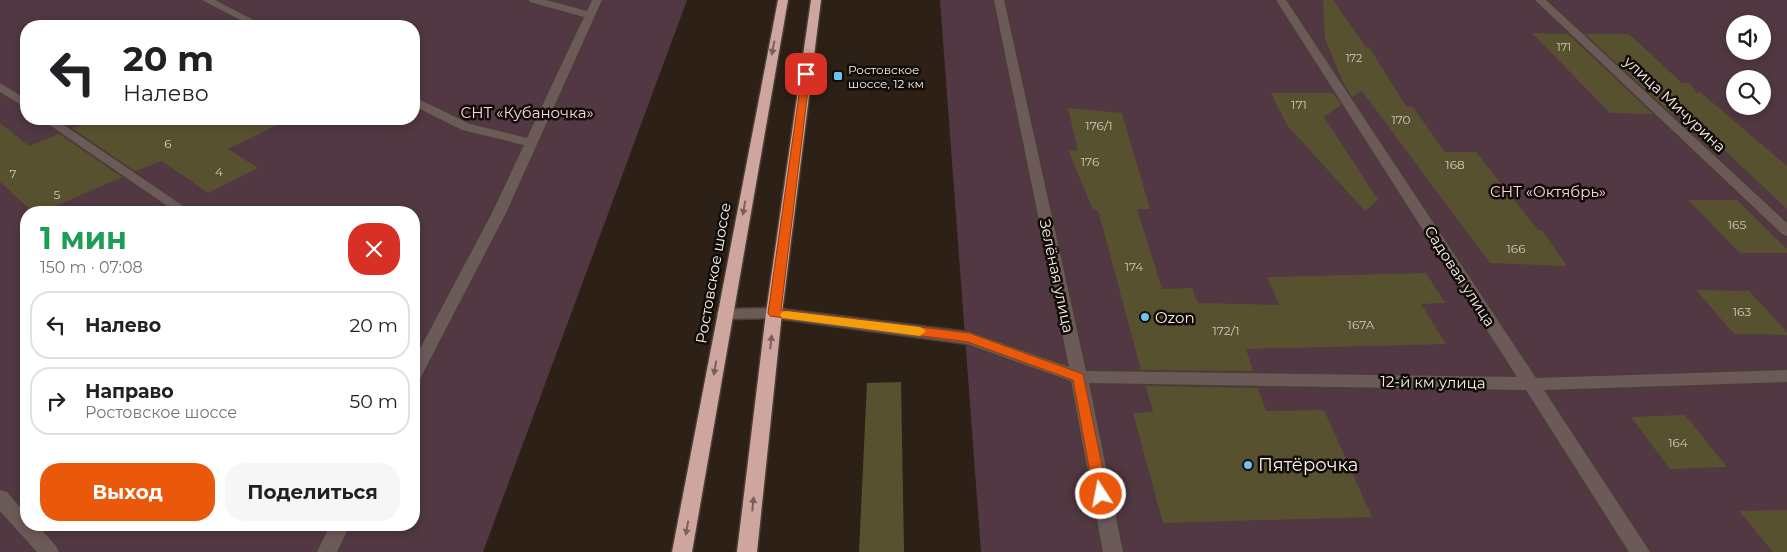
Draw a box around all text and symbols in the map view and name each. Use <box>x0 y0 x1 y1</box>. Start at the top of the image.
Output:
map controls <box>1726 15 1771 115</box>
button: sound <box>1726 15 1771 60</box>
text: 20 m <box>123 37 214 80</box>
icon: left <box>40 40 105 105</box>
one-way arrow <box>769 40 777 56</box>
house number: 171 <box>1557 40 1571 54</box>
house number: 172 <box>1346 51 1362 65</box>
street label: улица Мичурина <box>1619 51 1730 156</box>
pin <box>785 53 827 95</box>
icon: arrive <box>792 60 820 88</box>
place label: Ростовское шоссе, 12 км <box>848 62 924 91</box>
marker: Ростовское шоссе, 12 км <box>832 70 844 82</box>
button: search <box>1726 70 1771 115</box>
text: Налево <box>123 80 209 107</box>
house number: 171 <box>1291 97 1307 112</box>
park label: СНТ «Кубаночка» <box>460 103 594 122</box>
house number: 170 <box>1391 112 1411 127</box>
house number: 176/1 <box>1085 118 1113 133</box>
house number: 6 <box>164 136 172 151</box>
house number: 176 <box>1081 154 1099 169</box>
house number: 168 <box>1445 157 1465 172</box>
house number: 4 <box>215 164 223 179</box>
house number: 7 <box>9 166 17 181</box>
park label: СНТ «Октябрь» <box>1490 182 1606 201</box>
house number: 5 <box>54 187 61 202</box>
one-way arrow <box>740 200 748 216</box>
street label: Ростовское шоссе <box>691 201 735 345</box>
street label: Зелёная улица <box>1036 217 1078 335</box>
house number: 165 <box>1728 217 1746 232</box>
text: 1 мин <box>40 220 127 257</box>
street label: Садовая улица <box>1420 222 1500 330</box>
button: close <box>348 223 400 275</box>
house number: 166 <box>1507 241 1525 256</box>
text: 150 m · 07:08 <box>40 258 143 277</box>
house number: 174 <box>1125 259 1143 274</box>
house number: 163 <box>1733 304 1751 319</box>
place label: Ozon <box>1155 308 1195 327</box>
icon: left <box>42 311 70 339</box>
marker: Ozon <box>1139 311 1151 323</box>
text: Налево <box>85 314 161 337</box>
text: 20 m <box>350 314 398 337</box>
house number: 167А <box>1348 317 1374 332</box>
house number: 172/1 <box>1212 323 1240 338</box>
one-way arrow <box>767 334 775 350</box>
one-way arrow <box>711 360 719 376</box>
street label: 12-й км улица <box>1380 372 1486 392</box>
text: Направо <box>85 380 174 403</box>
icon: right <box>42 387 70 415</box>
text: 50 m <box>350 390 398 413</box>
text: Ростовское шоссе <box>85 403 237 422</box>
house number: 164 <box>1668 435 1688 450</box>
place label: Пятёрочка <box>1258 454 1358 476</box>
marker: Пятёрочка <box>1242 459 1254 471</box>
button: Выход <box>40 463 215 521</box>
button: Поделиться <box>225 463 400 521</box>
position arrow <box>1074 467 1126 519</box>
one-way arrow <box>749 495 757 511</box>
one-way arrow <box>682 520 690 536</box>

